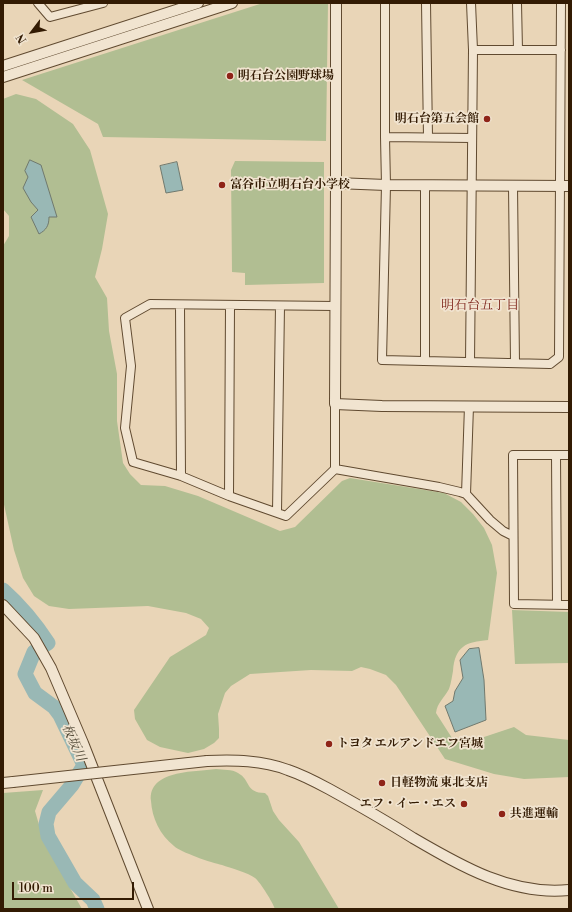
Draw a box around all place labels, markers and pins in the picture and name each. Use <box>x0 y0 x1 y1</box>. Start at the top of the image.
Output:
place label: 明石台公園野球場 <box>238 69 334 83</box>
marker: 明石台公園野球場 <box>225 71 235 81</box>
place label: 明石台第五会館 <box>395 112 479 126</box>
marker: 明石台第五会館 <box>482 114 492 124</box>
place label: 富谷市立明石台小学校 <box>230 178 350 192</box>
marker: 富谷市立明石台小学校 <box>217 180 227 190</box>
place label: トヨタ エルアンドエフ宮城 <box>337 737 483 751</box>
marker: トヨタ エルアンドエフ宮城 <box>324 739 334 749</box>
place label: 日軽物流 東北支店 <box>390 776 488 790</box>
marker: 日軽物流 東北支店 <box>377 778 387 788</box>
place label: エフ・イー・エス <box>360 797 456 811</box>
marker: エフ・イー・エス <box>459 799 469 809</box>
place label: 共進運輸 <box>510 807 558 821</box>
marker: 共進運輸 <box>497 809 507 819</box>

